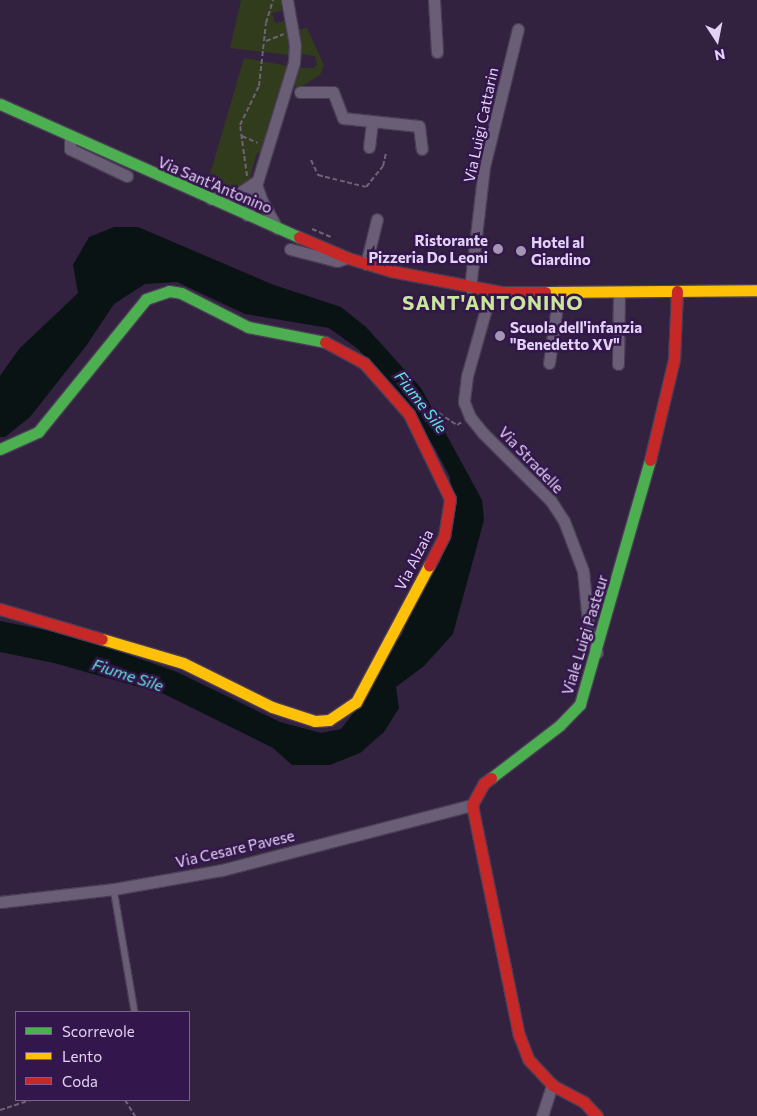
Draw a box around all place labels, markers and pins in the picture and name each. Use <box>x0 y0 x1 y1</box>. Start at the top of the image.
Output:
place label: Ristorante Pizzeria Do Leoni <box>368 231 488 266</box>
place label: Hotel al Giardino <box>531 233 591 268</box>
marker: Ristorante Pizzeria Do Leoni <box>492 243 504 255</box>
marker: Hotel al Giardino <box>515 245 527 257</box>
place label: Scuola dell'infanzia "Benedetto XV" <box>510 318 642 353</box>
marker: Scuola dell'infanzia "Benedetto XV" <box>494 330 506 342</box>

